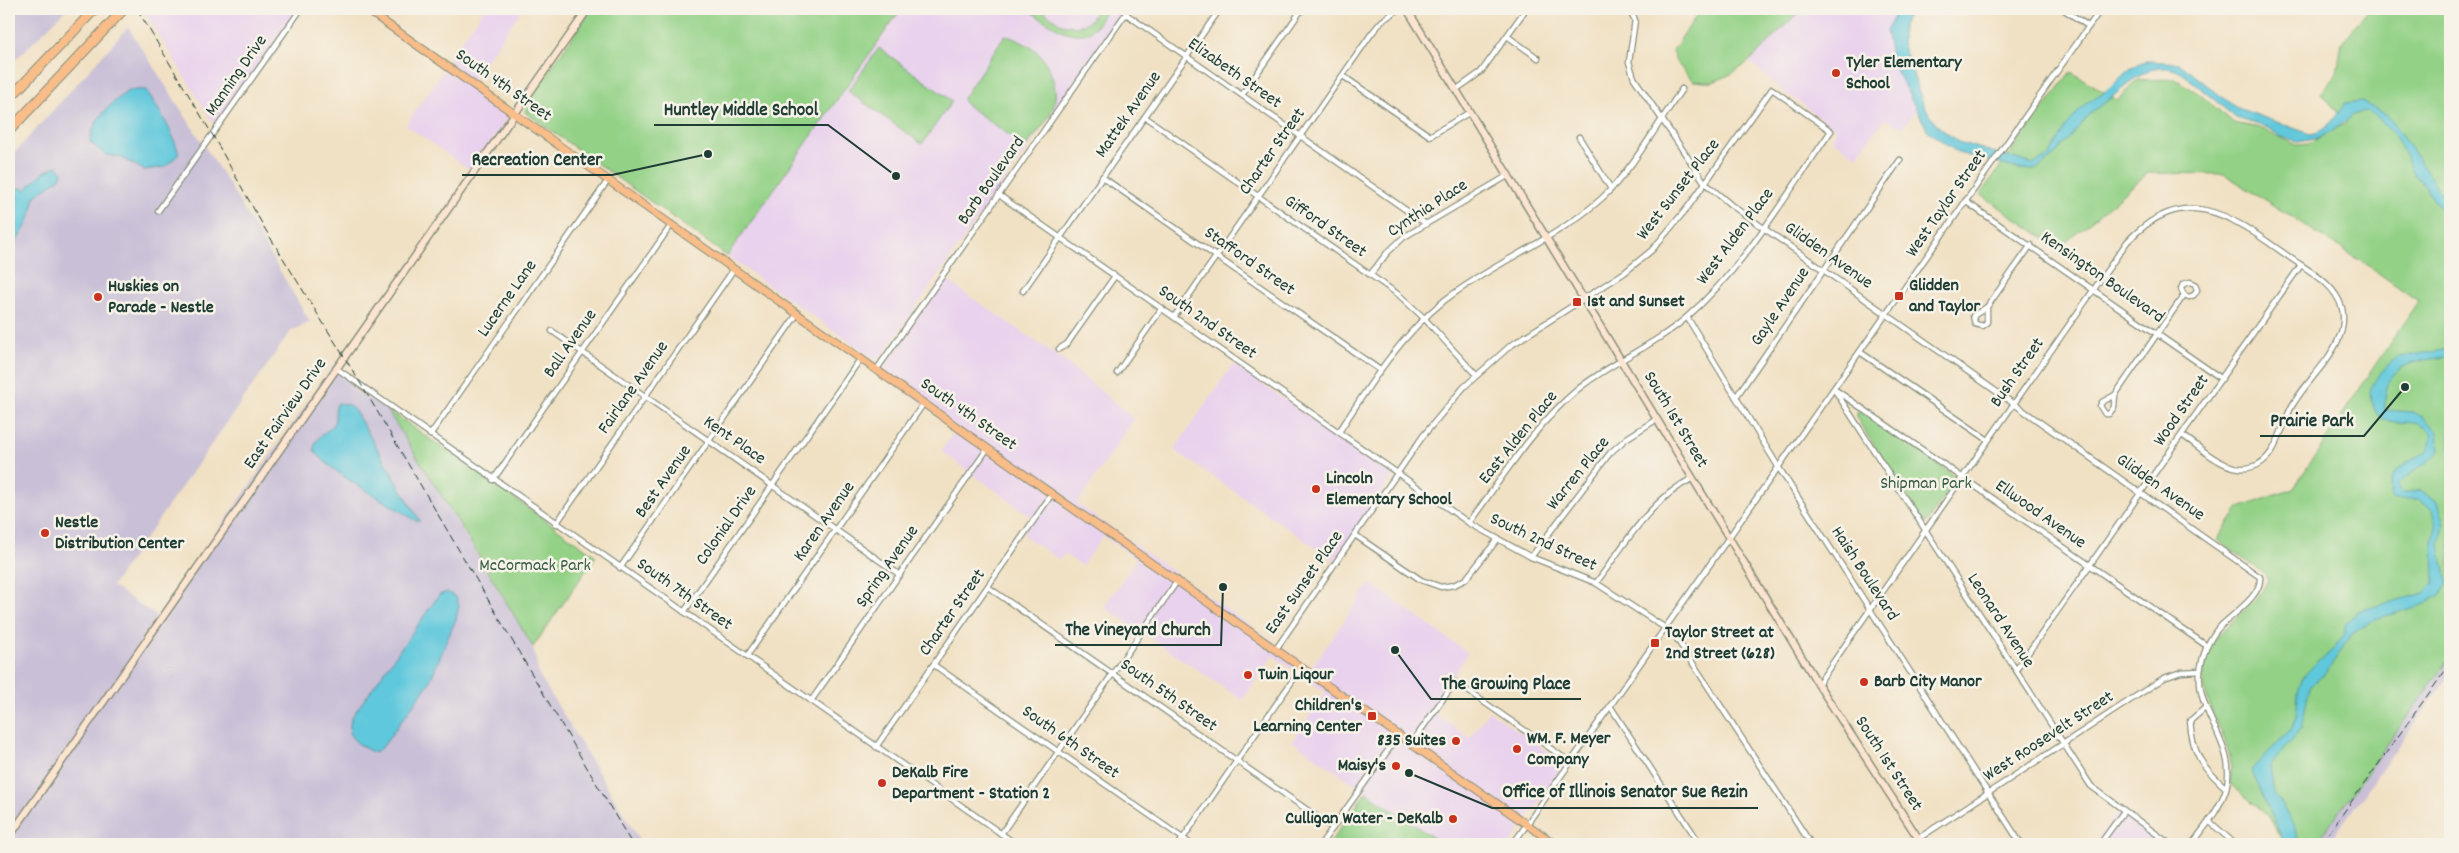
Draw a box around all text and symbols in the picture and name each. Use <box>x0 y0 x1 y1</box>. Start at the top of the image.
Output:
street label: Manning Drive <box>200 30 274 122</box>
street label: Elizabeth Street <box>1182 32 1286 116</box>
street label: South 4th Street <box>450 43 557 129</box>
place label: Tyler Elementary School <box>1846 51 1962 97</box>
street label: Mattek Avenue <box>1090 66 1168 164</box>
marker: Tyler Elementary School <box>1830 67 1842 79</box>
callout: Huntley Middle School <box>654 91 828 125</box>
text: Huntley Middle School <box>664 98 819 125</box>
street label: Charter Street <box>1234 103 1313 201</box>
street label: Barb Boulevard <box>952 132 1032 230</box>
street label: West Sunset Place <box>1631 134 1727 246</box>
callout: Recreation Center <box>462 141 612 175</box>
street label: West Taylor Street <box>1901 145 1994 263</box>
text: Recreation Center <box>472 148 603 175</box>
street label: Cynthia Place <box>1383 174 1473 244</box>
street label: West Alden Place <box>1691 183 1781 291</box>
street label: Gifford Street <box>1279 189 1372 265</box>
street label: Glidden Avenue <box>1779 216 1877 296</box>
street label: Stafford Street <box>1198 221 1300 303</box>
street label: Kensington Boulevard <box>2035 226 2169 330</box>
street label: Lucerne Lane <box>472 255 544 343</box>
street label: Gayle Avenue <box>1745 262 1817 351</box>
place label: Glidden and Taylor <box>1909 274 1981 320</box>
place label: Huskies on Parade - Nestle <box>108 275 214 321</box>
street label: South 2nd Street <box>1153 280 1262 366</box>
place label: 1st and Sunset <box>1587 290 1685 315</box>
marker: Glidden and Taylor <box>1893 290 1905 302</box>
marker: Huskies on Parade - Nestle <box>92 291 104 303</box>
marker: 1st and Sunset <box>1571 296 1583 308</box>
street label: Ball Avenue <box>538 304 604 383</box>
street label: Bush Street <box>1985 333 2051 413</box>
street label: Fairlane Avenue <box>593 336 675 440</box>
street label: East Fairview Drive <box>238 353 334 475</box>
street label: South 1st Street <box>1636 367 1714 473</box>
street label: Wood Street <box>2148 370 2216 452</box>
street label: South 4th Street <box>915 372 1022 458</box>
street label: East Alden Place <box>1473 386 1565 490</box>
callout: Prairie Park <box>2260 402 2364 436</box>
text: Prairie Park <box>2270 409 2354 436</box>
street label: Kent Place <box>698 410 770 472</box>
street label: Warren Place <box>1541 432 1617 516</box>
street label: Best Avenue <box>630 440 698 524</box>
street label: Glidden Avenue <box>2111 448 2209 528</box>
place label: Lincoln Elementary School <box>1326 467 1453 513</box>
park label: Shipman Park <box>1880 472 1972 497</box>
street label: Ellwood Avenue <box>1989 474 2091 556</box>
street label: Karen Avenue <box>788 477 862 567</box>
street label: Colonial Drive <box>690 481 764 571</box>
marker: Lincoln Elementary School <box>1310 483 1322 495</box>
street label: South 2nd Street <box>1486 507 1601 579</box>
place label: Nestle Distribution Center <box>55 511 184 557</box>
street label: Spring Avenue <box>850 521 926 613</box>
street label: Haish Boulevard <box>1824 522 1904 626</box>
street label: East Sunset Place <box>1260 526 1350 640</box>
marker: Nestle Distribution Center <box>39 527 51 539</box>
street label: South 7th Street <box>631 553 737 638</box>
park label: McCormack Park <box>479 554 591 579</box>
street label: Charter Street <box>914 564 993 662</box>
street label: Leonard Avenue <box>1960 569 2040 673</box>
callout: The Vineyard Church <box>1055 611 1221 645</box>
text: The Vineyard Church <box>1065 618 1211 645</box>
place label: Taylor Street at 2nd Street (628) <box>1665 621 1775 667</box>
marker: Taylor Street at 2nd Street (628) <box>1649 637 1661 649</box>
street label: South 5th Street <box>1114 653 1222 739</box>
place label: Twin Liqour <box>1258 663 1334 688</box>
callout: The Growing Place <box>1431 665 1581 699</box>
marker: Twin Liqour <box>1242 669 1254 681</box>
place label: Barb City Manor <box>1874 670 1982 695</box>
text: The Growing Place <box>1441 672 1571 699</box>
marker: Barb City Manor <box>1858 676 1870 688</box>
street label: West Roosevelt Street <box>1979 685 2119 789</box>
place label: Children's Learning Center <box>1253 694 1362 740</box>
street label: South 6th Street <box>1016 700 1124 786</box>
marker: Children's Learning Center <box>1366 710 1378 722</box>
street label: South 1st Street <box>1848 712 1928 817</box>
place label: WM. F. Meyer Company <box>1527 727 1611 773</box>
place label: 835 Suites <box>1377 729 1446 754</box>
marker: 835 Suites <box>1450 735 1462 747</box>
marker: WM. F. Meyer Company <box>1511 743 1523 755</box>
place label: Maisy's <box>1338 754 1386 779</box>
marker: Maisy's <box>1390 760 1402 772</box>
place label: DeKalb Fire Department - Station 2 <box>892 761 1050 807</box>
callout: Office of Illinois Senator Sue Rezin <box>1492 774 1758 808</box>
marker: DeKalb Fire Department - Station 2 <box>876 777 888 789</box>
text: Office of Illinois Senator Sue Rezin <box>1502 780 1748 807</box>
place label: Culligan Water - DeKalb <box>1285 807 1443 832</box>
marker: Culligan Water - DeKalb <box>1447 813 1459 825</box>

